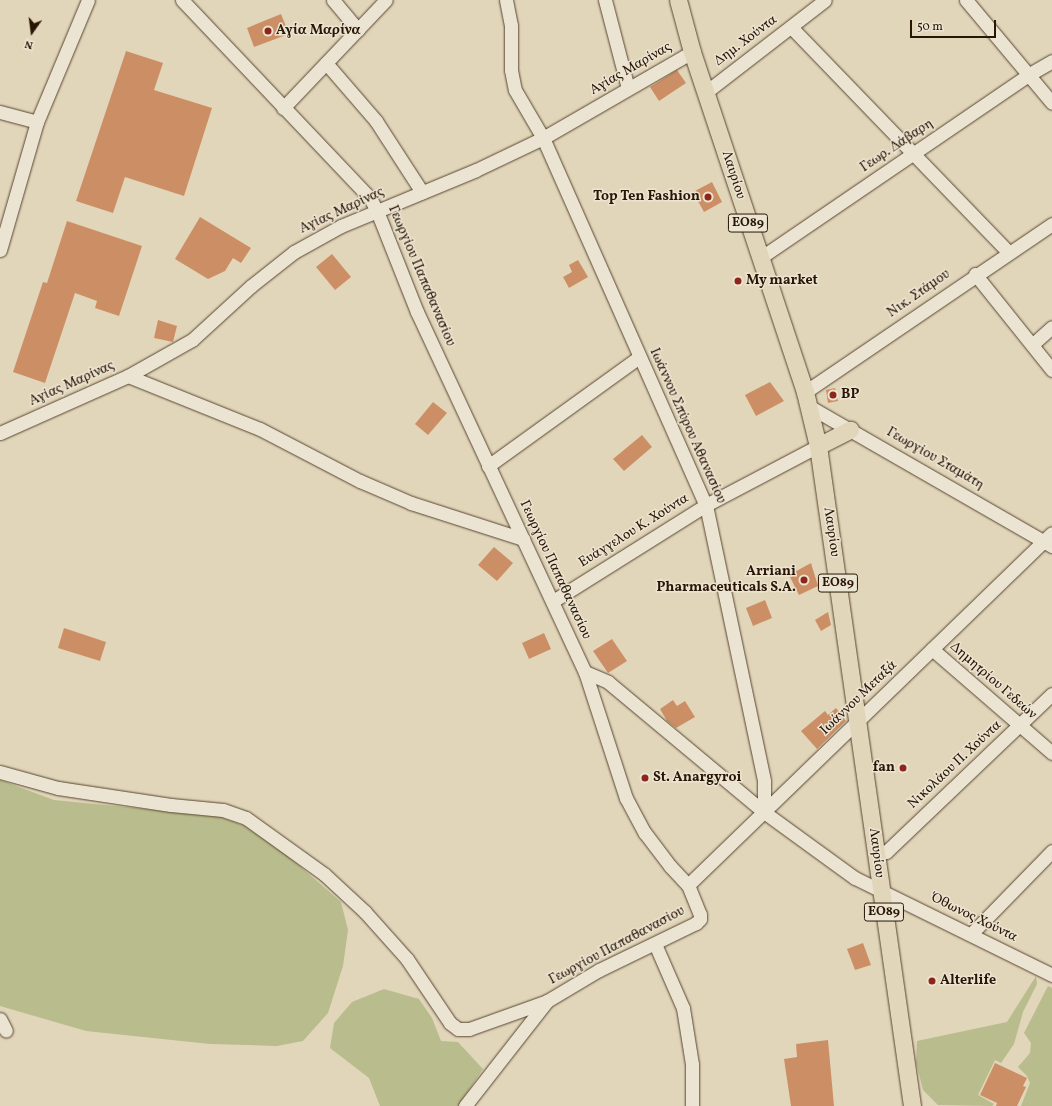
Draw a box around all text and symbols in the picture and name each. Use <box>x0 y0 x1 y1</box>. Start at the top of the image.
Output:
north arrow <box>12 12 52 52</box>
street label: Δημ. Χούντα <box>711 12 781 70</box>
scale bar <box>912 12 998 38</box>
text: 50 m <box>917 19 943 35</box>
place label: Αγία Μαρίνα <box>276 23 361 39</box>
marker: Αγία Μαρίνα <box>263 26 273 36</box>
text: N <box>23 36 35 52</box>
street label: Αγίας Μαρίνας <box>587 39 675 99</box>
street label: Γεωρ. Δάβαρη <box>857 115 937 177</box>
street label: Λαυρίου <box>717 149 749 201</box>
street label: Αγίας Μαρίνας <box>297 184 387 238</box>
place label: Top Ten Fashion <box>593 189 700 205</box>
marker: Top Ten Fashion <box>703 192 713 202</box>
street label: Γεωργίου Παπαθανασίου <box>384 203 458 349</box>
road number: ΕΟ89 <box>727 212 769 234</box>
street label: Νικ. Στάμου <box>884 266 954 322</box>
place label: My market <box>746 273 818 289</box>
marker: My market <box>733 276 743 286</box>
street label: Ιωάννου Σπύρου Αθανασίου <box>645 346 729 506</box>
street label: Αγίας Μαρίνας <box>27 358 117 410</box>
place label: BP <box>841 387 859 403</box>
marker: BP <box>828 390 838 400</box>
street label: Γεωργίου Σταμάτη <box>883 424 987 494</box>
street label: Ευάγγελου Κ. Χούντα <box>576 490 692 572</box>
street label: Γεωργίου Παπαθανασίου <box>515 498 595 642</box>
street label: Λαυρίου <box>819 506 843 558</box>
place label: Arriani Pharmaceuticals S.A. <box>656 564 796 596</box>
road number: ΕΟ89 <box>817 572 859 594</box>
marker: Arriani Pharmaceuticals S.A. <box>799 575 809 585</box>
street label: Δημητρίου Γεδεών <box>946 639 1040 723</box>
street label: Ιωάννου Μεταξά <box>817 657 901 739</box>
street label: Νικολάου Π. Χούντα <box>905 717 1005 813</box>
place label: fan <box>873 760 895 776</box>
marker: fan <box>898 763 908 773</box>
place label: St. Anargyroi <box>653 770 741 786</box>
marker: St. Anargyroi <box>640 773 650 783</box>
street label: Λαυρίου <box>865 827 887 879</box>
street label: Όθωνος Χούντα <box>928 890 1020 946</box>
road number: ΕΟ89 <box>863 901 905 923</box>
street label: Γεωργίου Παπαθανασίου <box>546 903 688 989</box>
place label: Alterlife <box>940 973 996 989</box>
marker: Alterlife <box>927 976 937 986</box>

